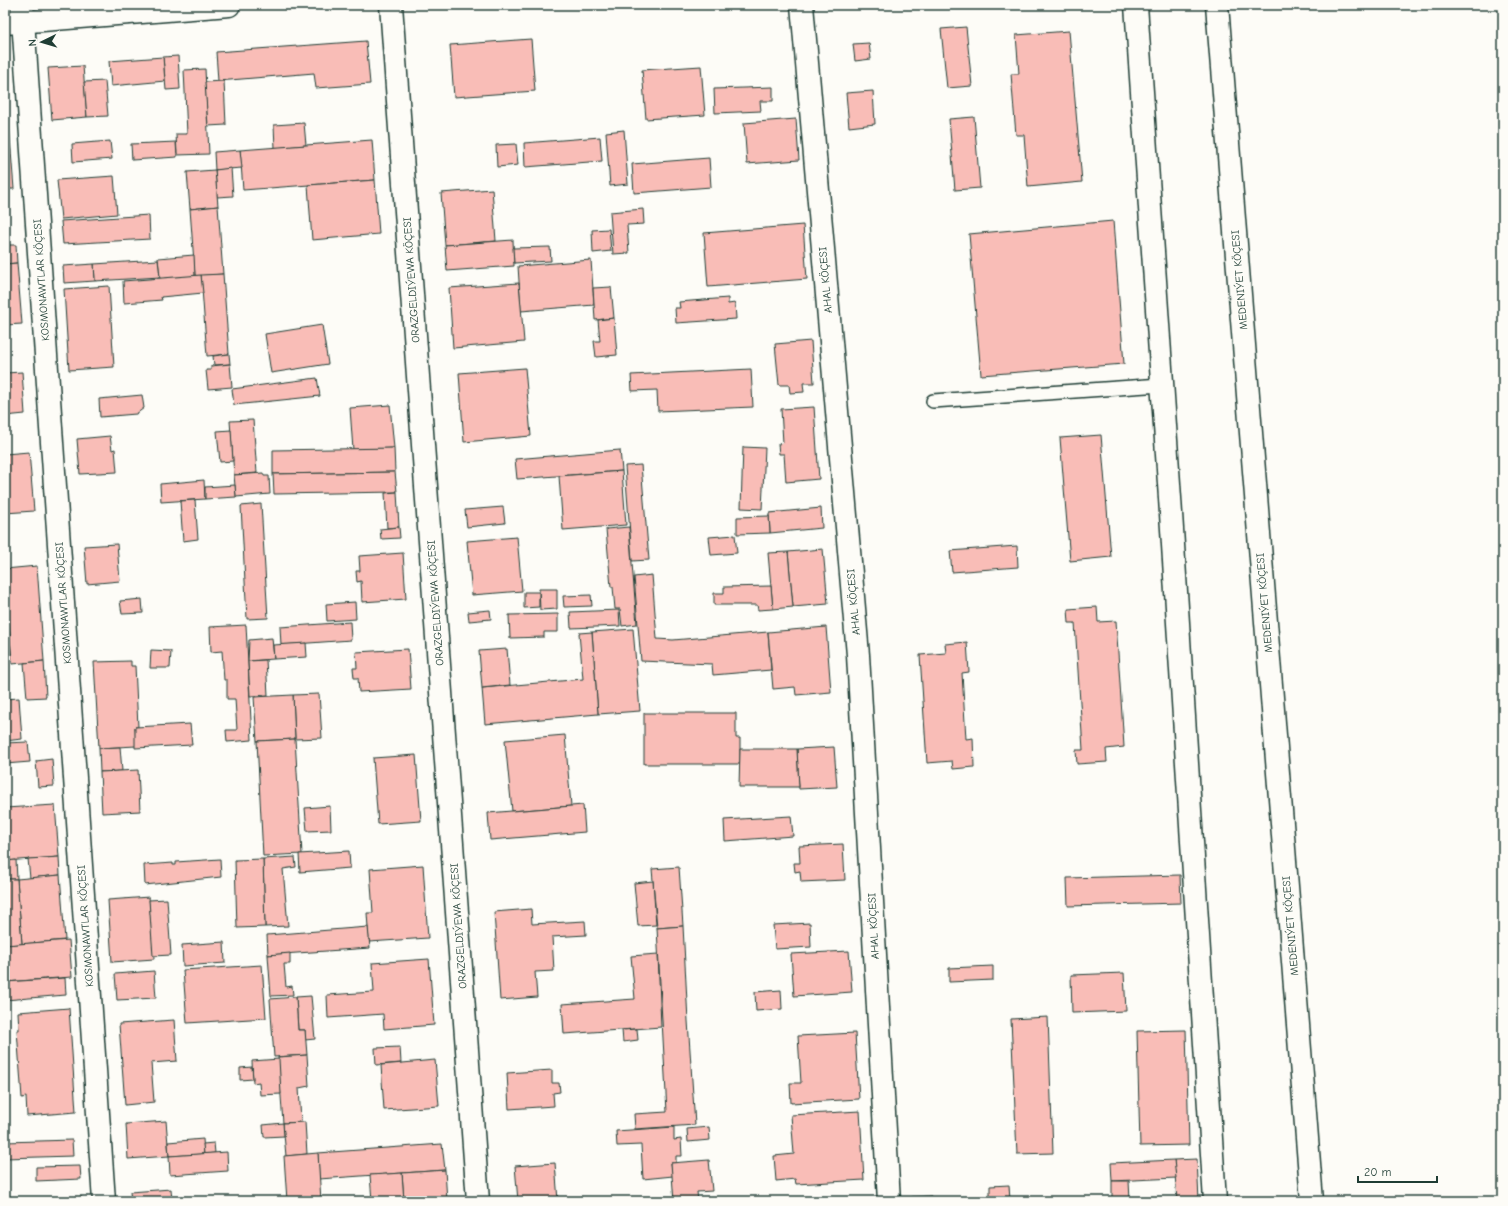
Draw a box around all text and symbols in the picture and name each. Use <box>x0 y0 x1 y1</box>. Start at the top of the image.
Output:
north arrow <box>22 22 62 62</box>
text: N <box>26 39 39 47</box>
street label: ORAZGELDIÝEWA KÖÇESI <box>400 217 422 343</box>
street label: KOSMONAWTLAR KÖÇESI <box>31 219 52 341</box>
street label: MEDENIÝET KÖÇESI <box>1228 230 1250 330</box>
street label: AHAL KÖÇESI <box>816 246 835 314</box>
street label: ORAZGELDIÝEWA KÖÇESI <box>424 540 446 666</box>
street label: KOSMONAWTLAR KÖÇESI <box>53 542 74 664</box>
street label: MEDENIÝET KÖÇESI <box>1253 553 1275 653</box>
street label: AHAL KÖÇESI <box>844 568 863 636</box>
street label: ORAZGELDIÝEWA KÖÇESI <box>447 863 469 989</box>
street label: KOSMONAWTLAR KÖÇESI <box>75 865 96 987</box>
street label: MEDENIÝET KÖÇESI <box>1279 876 1301 976</box>
street label: AHAL KÖÇESI <box>865 892 882 960</box>
scale bar <box>1358 1158 1437 1184</box>
text: 20 m <box>1364 1165 1392 1179</box>

